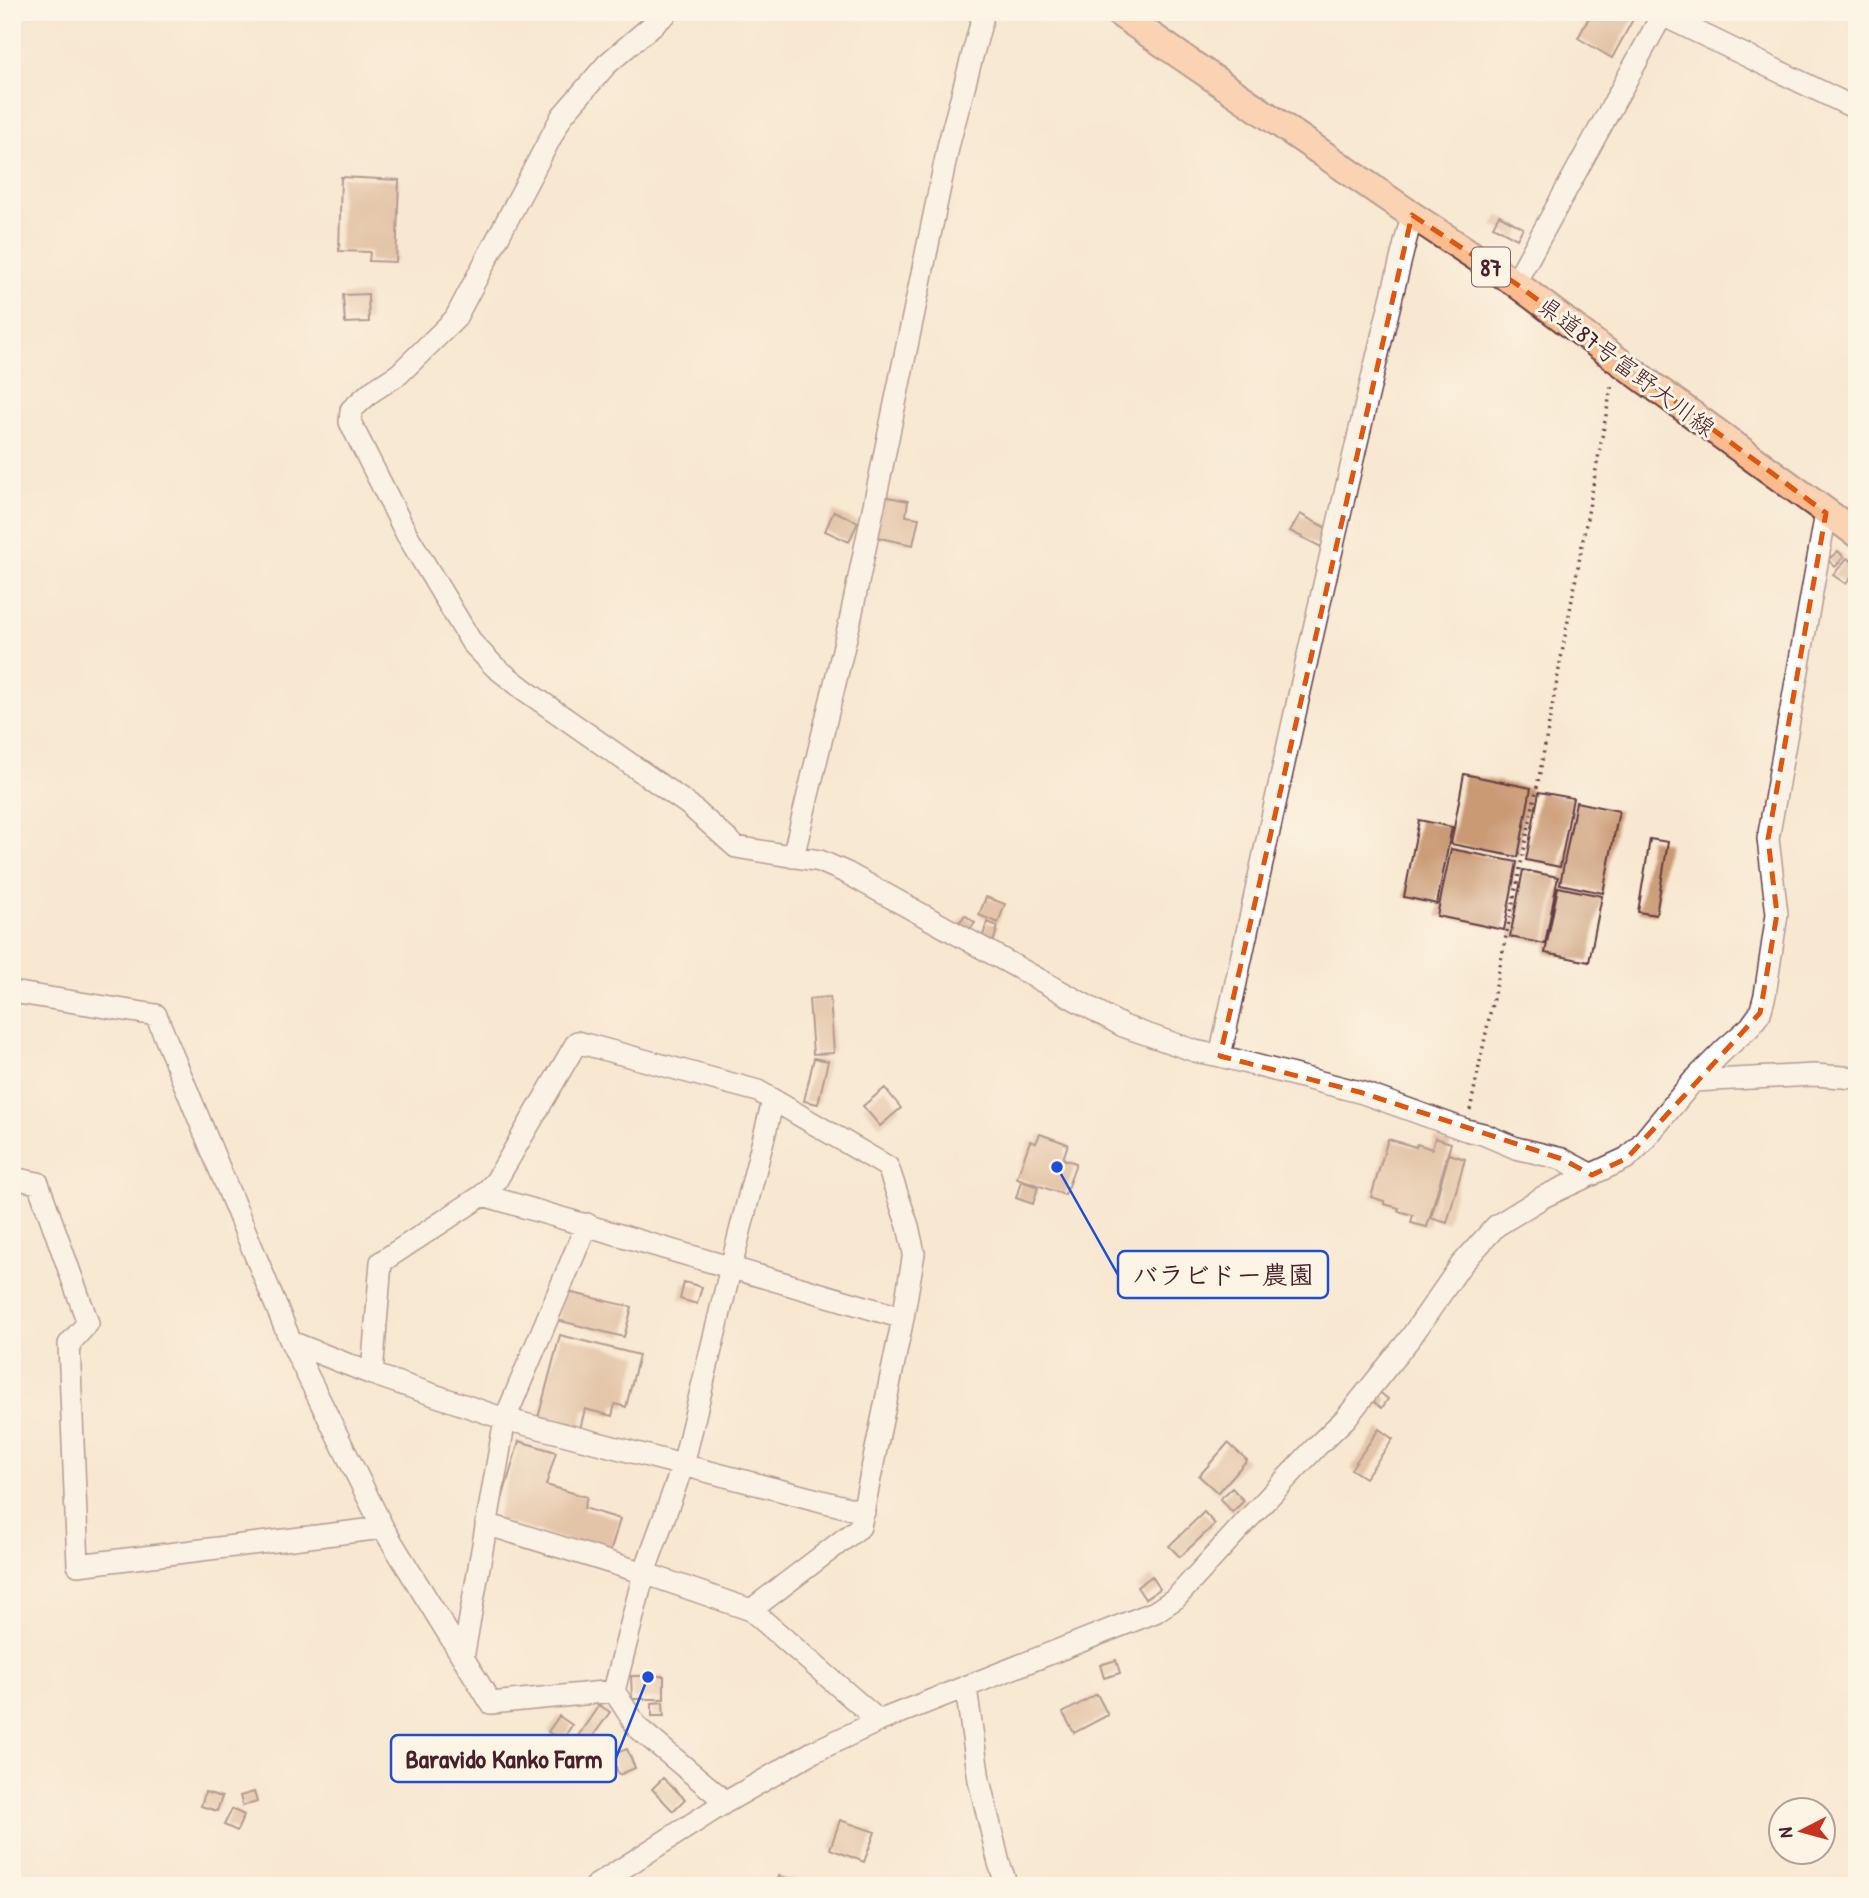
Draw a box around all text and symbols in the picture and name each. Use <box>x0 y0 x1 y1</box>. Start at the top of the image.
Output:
road number: 87 <box>1472 248 1510 286</box>
street label: 県道87号富野大川線 <box>1532 289 1722 443</box>
callout: バラビドー農園 <box>1118 1251 1328 1298</box>
text: バラビドー農園 <box>1132 1257 1314 1292</box>
callout: Baravido Kanko Farm <box>391 1735 616 1782</box>
text: Baravido Kanko Farm <box>406 1741 603 1776</box>
north arrow <box>1768 1797 1838 1867</box>
text: N <box>1772 1826 1799 1839</box>

